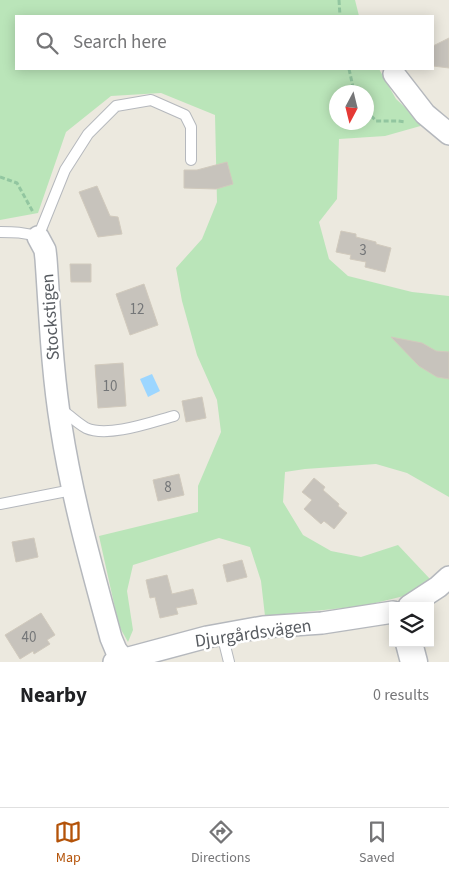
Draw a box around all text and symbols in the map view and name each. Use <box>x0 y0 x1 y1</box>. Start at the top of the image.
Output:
search box <box>15 15 434 70</box>
icon: search <box>33 29 61 57</box>
text: Search here <box>73 29 167 56</box>
north arrow <box>329 85 374 130</box>
house number: 3 <box>359 240 367 261</box>
street label: Stockstigen <box>35 273 66 361</box>
house number: 12 <box>130 299 144 320</box>
house number: 10 <box>103 376 117 397</box>
house number: 8 <box>164 477 172 498</box>
map controls <box>389 602 434 647</box>
button: layers <box>389 602 434 647</box>
street label: Djurgårdsvägen <box>193 613 313 654</box>
house number: 40 <box>22 627 36 648</box>
text: Nearby <box>20 680 87 710</box>
text: 0 results <box>373 684 429 706</box>
tab: Map <box>54 818 82 868</box>
tab: Directions <box>191 818 250 868</box>
tab: Saved <box>359 818 395 868</box>

